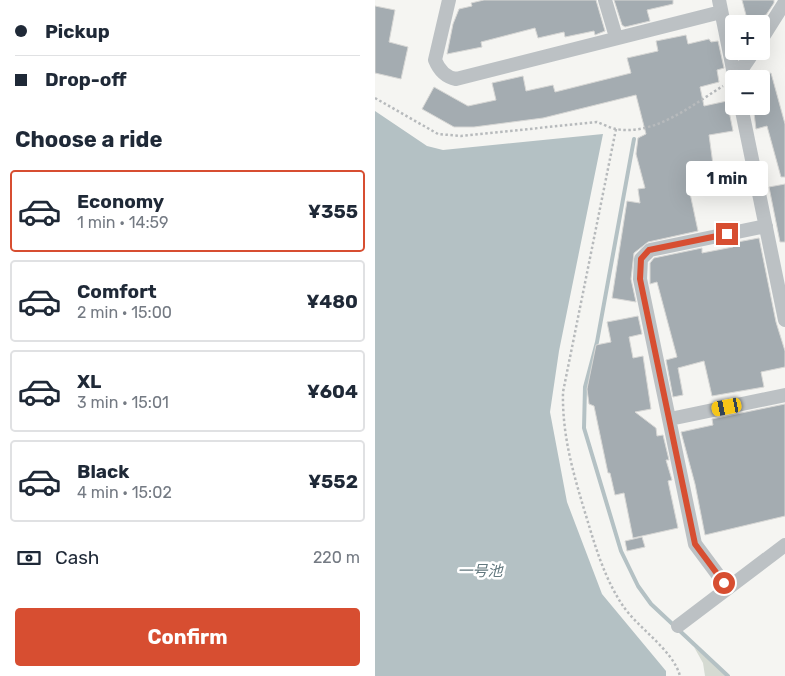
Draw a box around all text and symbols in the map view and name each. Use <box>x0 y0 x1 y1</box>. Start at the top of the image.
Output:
map controls <box>725 15 770 115</box>
button: + <box>725 15 770 60</box>
text: Pickup <box>45 20 110 43</box>
text: Drop-off <box>45 68 127 91</box>
button: − <box>725 70 770 115</box>
text: Choose a ride <box>15 126 162 153</box>
callout: 1 min <box>686 162 768 196</box>
text: 1 min <box>707 169 747 188</box>
icon: car <box>17 189 62 234</box>
text: Economy <box>77 190 164 213</box>
text: ¥355 <box>308 200 358 223</box>
text: 1 min · 14:59 <box>77 213 169 232</box>
route end <box>716 223 738 245</box>
icon: car <box>17 279 62 324</box>
text: Comfort <box>77 280 157 303</box>
text: ¥480 <box>306 290 358 313</box>
text: 2 min · 15:00 <box>77 303 172 322</box>
icon: car <box>17 369 62 414</box>
text: XL <box>77 370 101 393</box>
text: ¥604 <box>307 380 358 403</box>
text: 3 min · 15:01 <box>77 393 169 412</box>
car <box>710 397 743 417</box>
icon: car <box>17 459 62 504</box>
text: Black <box>77 460 129 483</box>
text: ¥552 <box>308 470 358 493</box>
text: 4 min · 15:02 <box>77 483 172 502</box>
icon: cash <box>15 544 43 572</box>
text: Cash <box>55 546 99 569</box>
text: 220 m <box>313 548 360 567</box>
water label: 一号池 <box>457 562 504 580</box>
route start <box>713 572 735 594</box>
button: Confirm <box>15 608 360 666</box>

